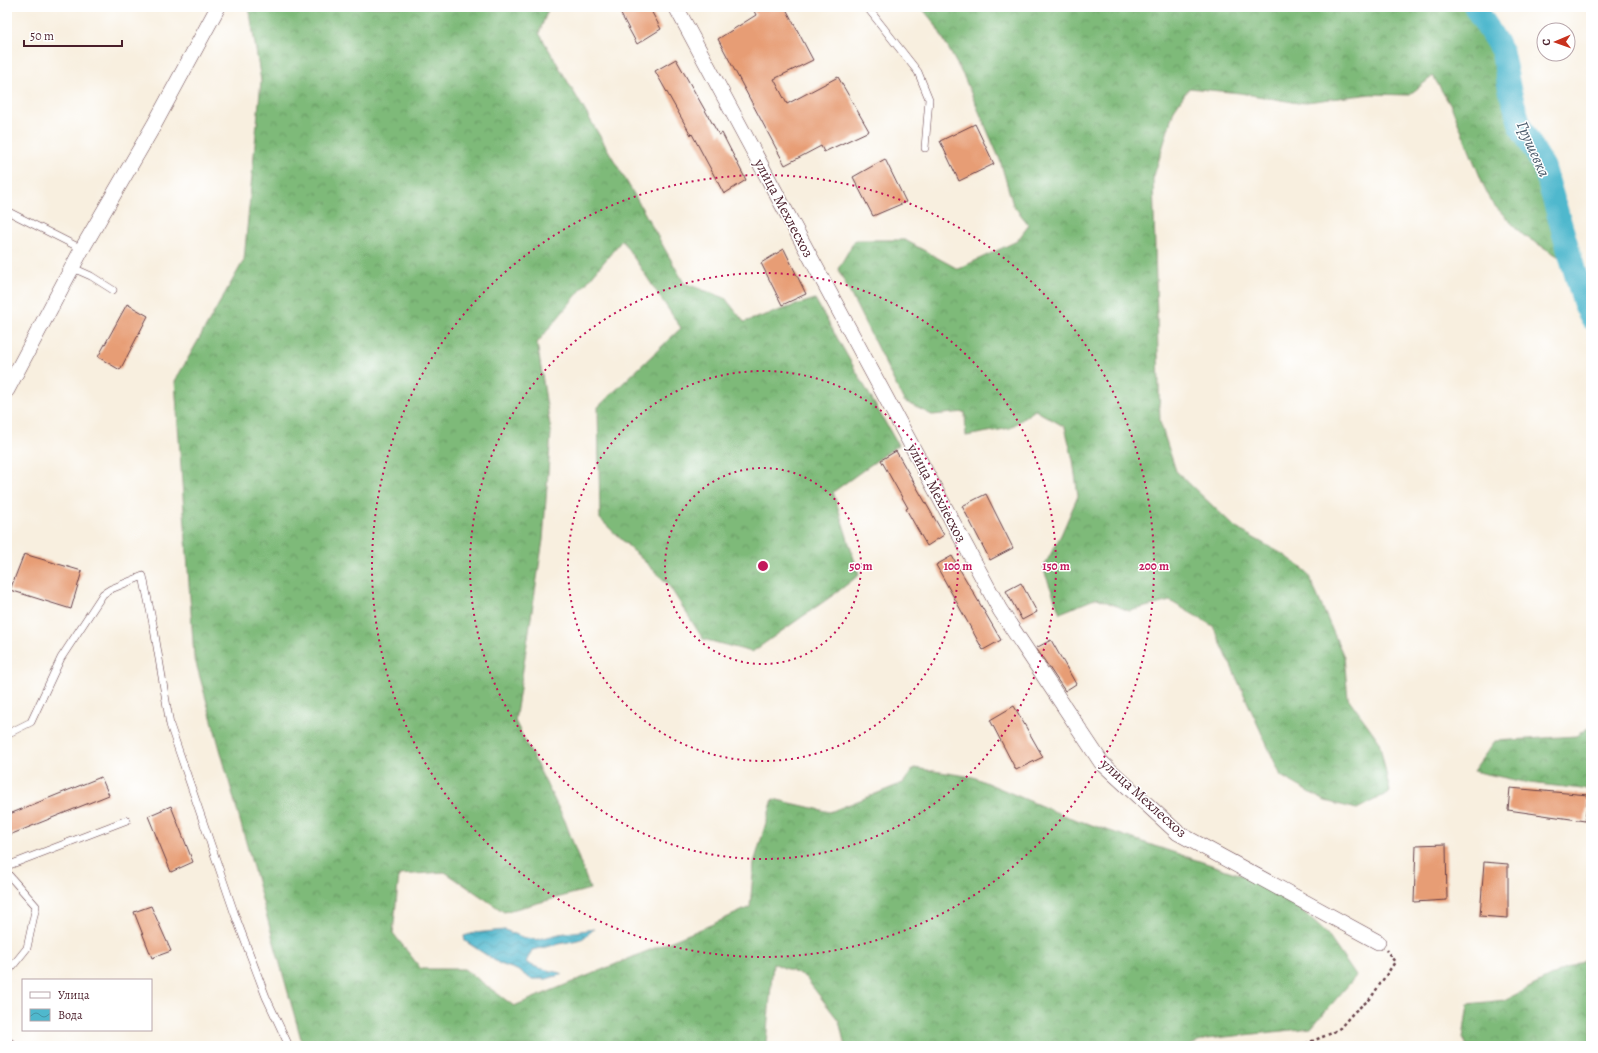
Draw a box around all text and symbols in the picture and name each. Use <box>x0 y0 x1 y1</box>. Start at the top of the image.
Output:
scale bar <box>24 22 122 48</box>
north arrow <box>1536 22 1576 62</box>
text: 50 m <box>30 28 54 44</box>
text: С <box>1539 38 1554 46</box>
water label: Грушевка <box>1511 117 1555 181</box>
street label: улица Мехлесхоз <box>749 154 818 261</box>
street label: улица Мехлесхоз <box>902 439 971 546</box>
text: 50 m <box>849 558 873 574</box>
text: 100 m <box>944 558 972 574</box>
text: 150 m <box>1042 558 1070 574</box>
text: 200 m <box>1139 558 1169 574</box>
centre of rings <box>756 559 770 573</box>
street label: улица Мехлесхоз <box>1096 753 1191 842</box>
legend <box>22 979 152 1031</box>
text: Улица <box>58 987 90 1003</box>
text: Вода <box>58 1007 83 1023</box>

